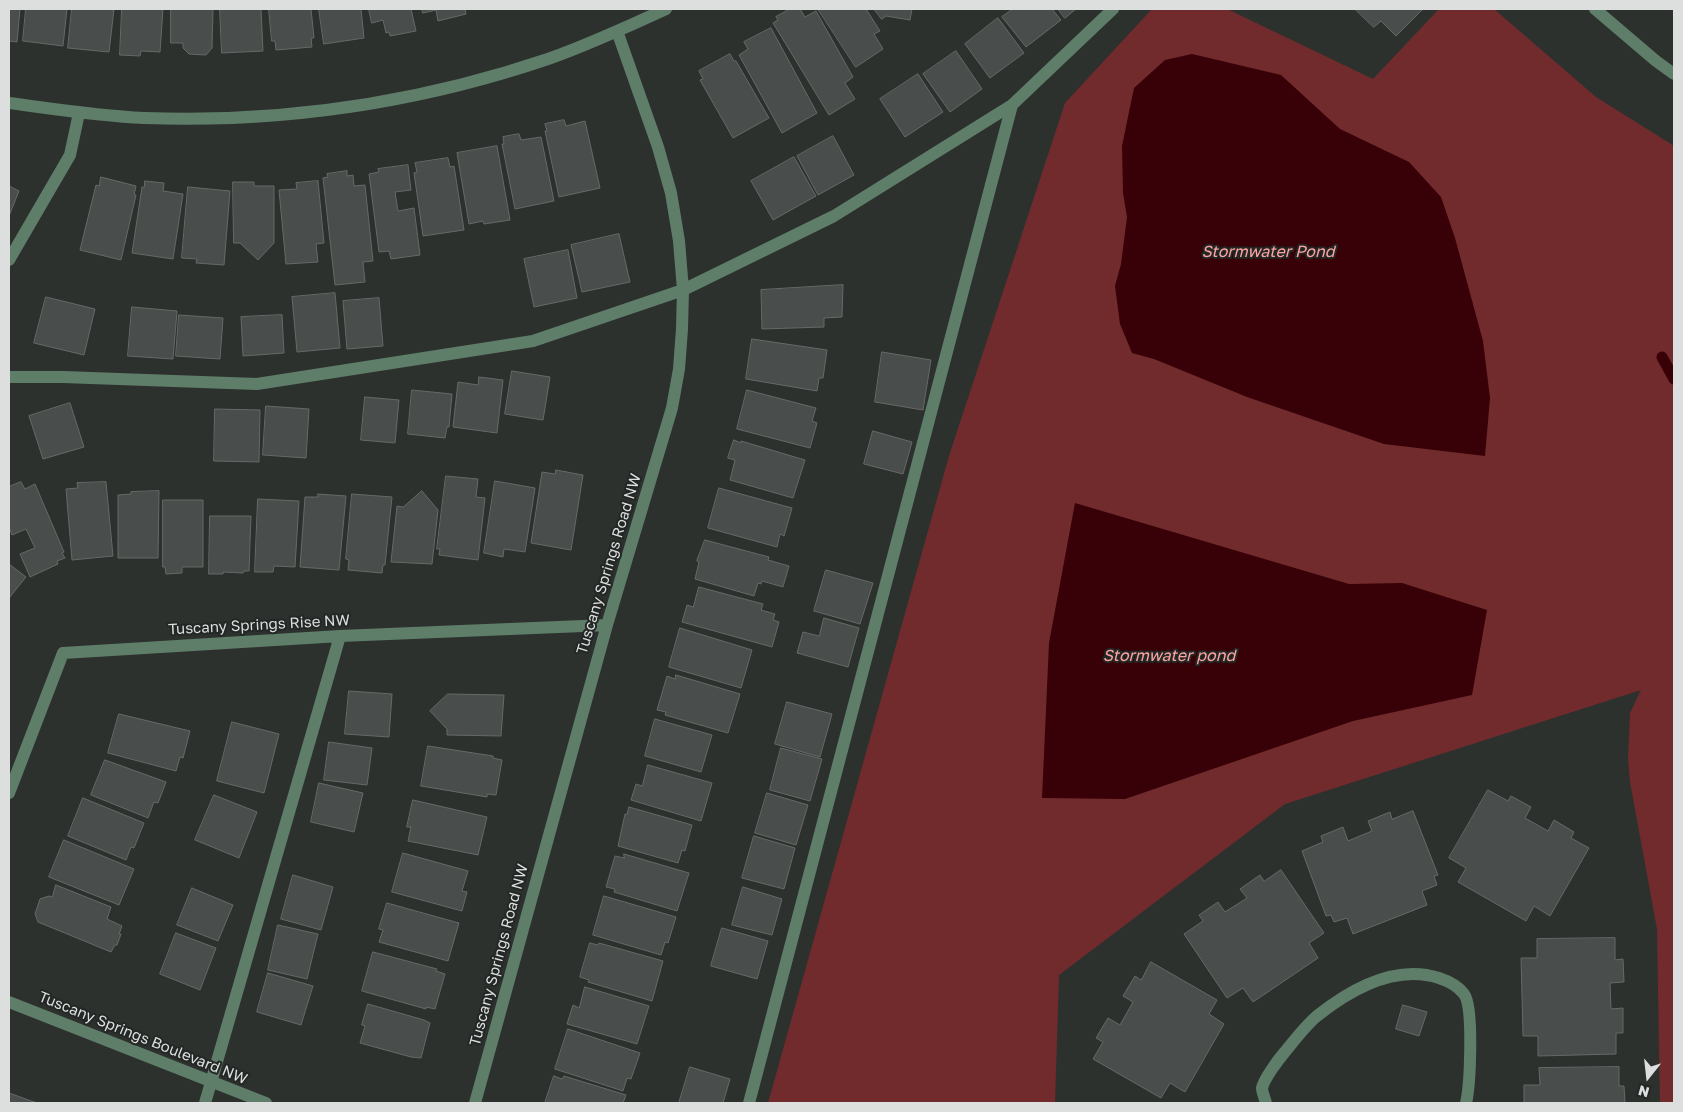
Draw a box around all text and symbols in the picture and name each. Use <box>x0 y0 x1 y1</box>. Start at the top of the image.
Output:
water label: Stormwater Pond <box>1201 242 1335 262</box>
street label: Tuscany Springs Road NW <box>573 472 645 656</box>
street label: Tuscany Springs Rise NW <box>168 611 350 639</box>
water label: Stormwater pond <box>1103 646 1235 666</box>
street label: Tuscany Springs Road NW <box>466 862 532 1048</box>
street label: Tuscany Springs Boulevard NW <box>36 988 250 1088</box>
north arrow <box>1623 1052 1673 1102</box>
text: N <box>1636 1082 1651 1102</box>

